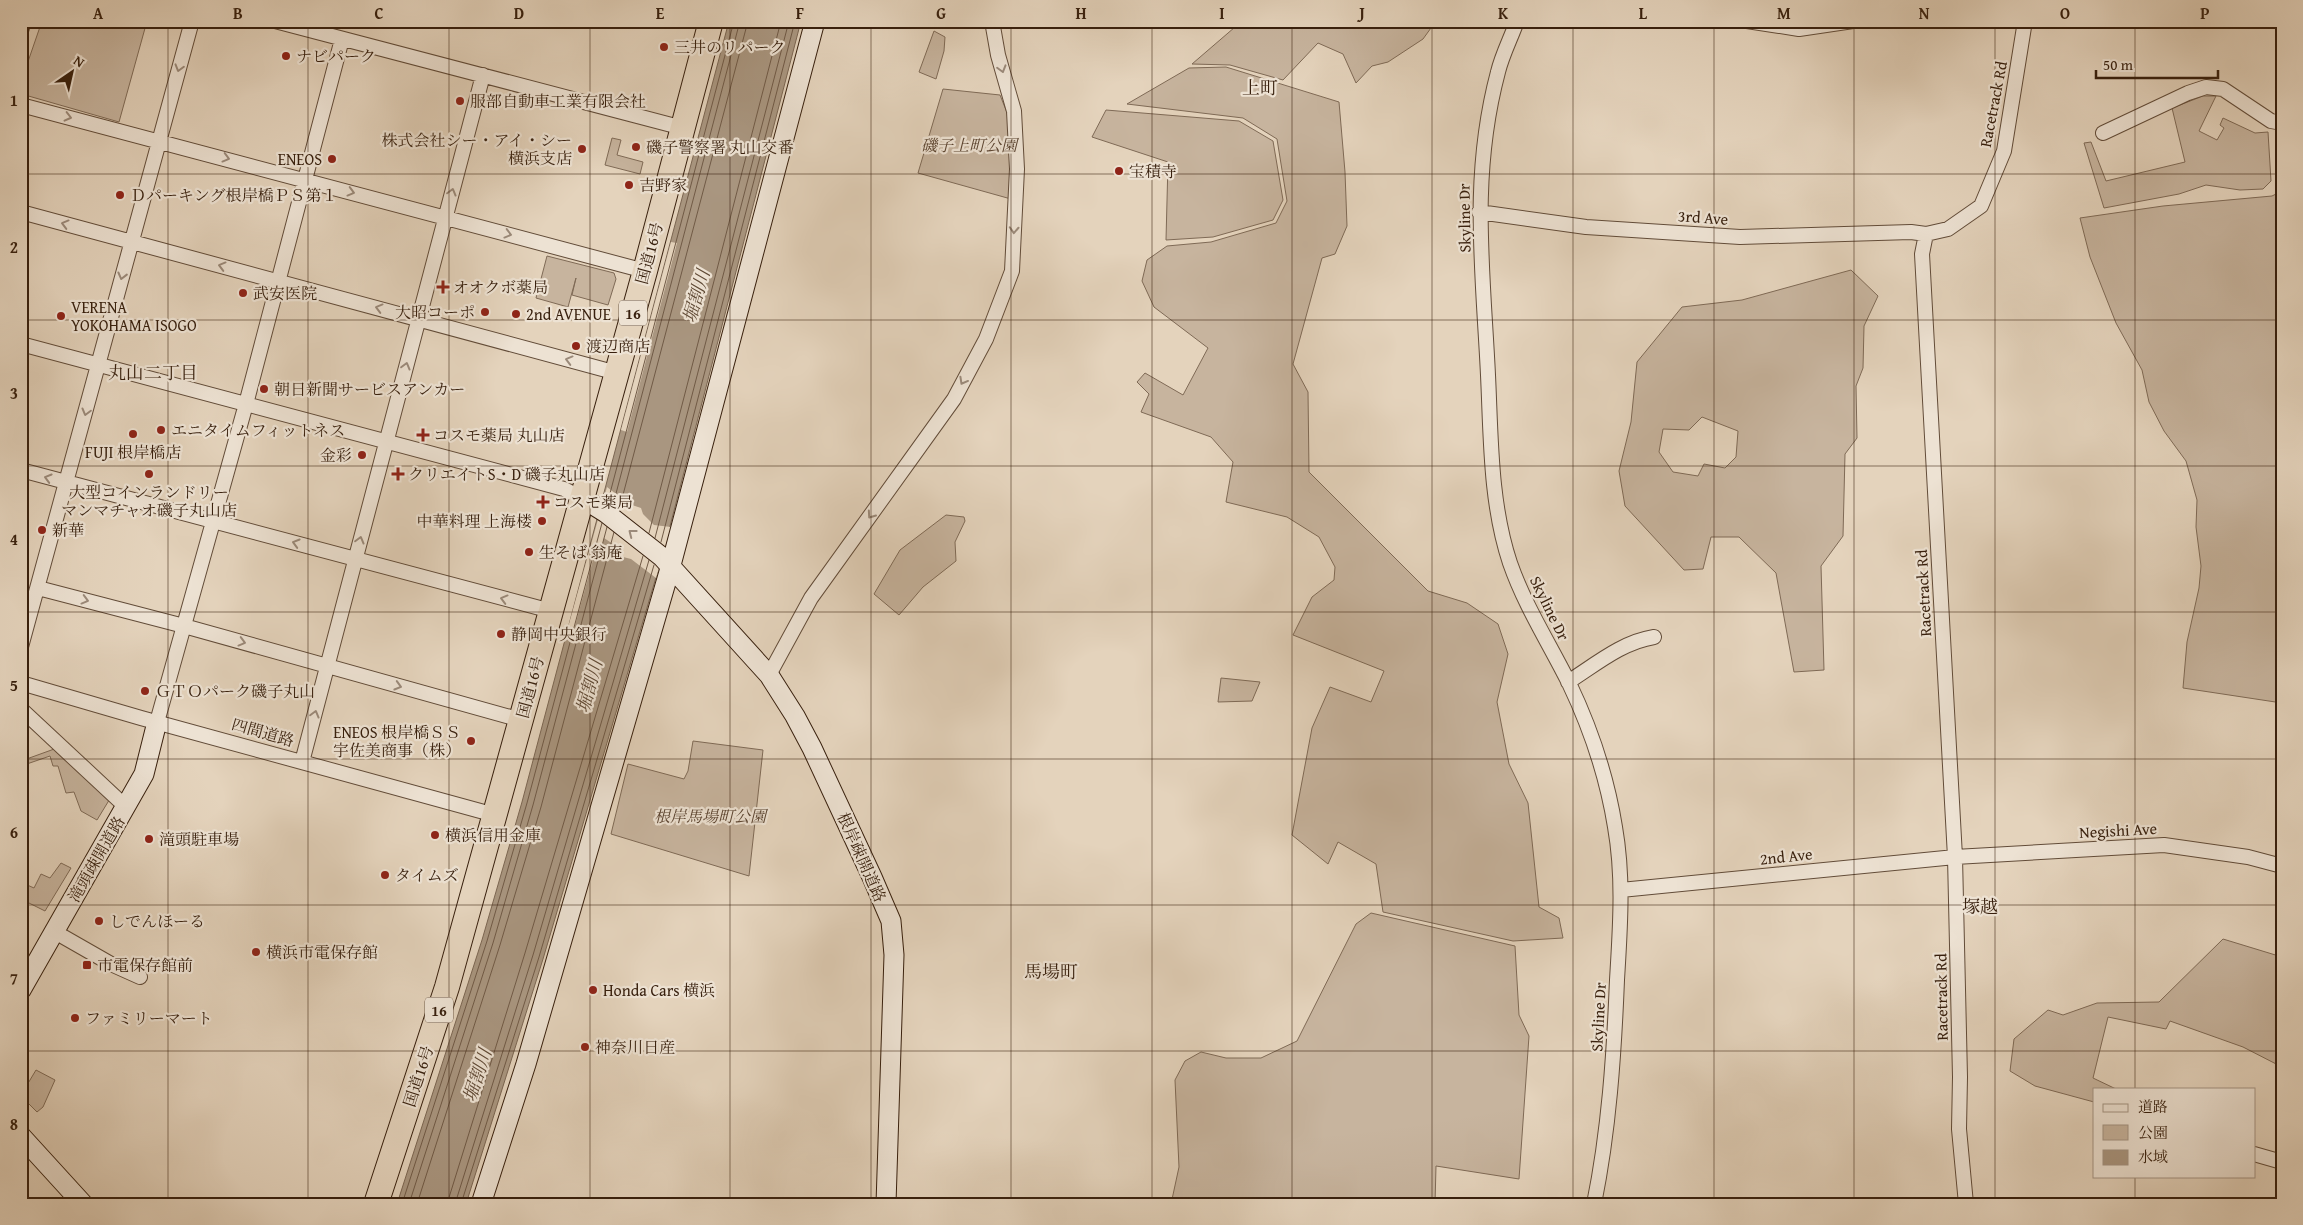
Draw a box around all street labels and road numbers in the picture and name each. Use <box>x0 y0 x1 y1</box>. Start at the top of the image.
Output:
street label: Racetrack Rd <box>1973 58 2013 149</box>
street label: Skyline Dr <box>1451 183 1477 253</box>
street label: 3rd Ave <box>1677 203 1729 231</box>
street label: 国道16号 <box>629 219 669 287</box>
road number: 16 <box>619 300 647 326</box>
street label: Racetrack Rd <box>1909 548 1937 637</box>
street label: Skyline Dr <box>1524 572 1576 645</box>
street label: 国道16号 <box>510 653 550 721</box>
street label: 四間道路 <box>229 712 297 752</box>
street label: 根岸疎開道路 <box>832 808 892 906</box>
street label: 滝頭疎開道路 <box>62 811 130 907</box>
street label: Negishi Ave <box>2079 816 2157 844</box>
street label: 2nd Ave <box>1759 841 1813 871</box>
street label: Racetrack Rd <box>1928 953 1954 1041</box>
street label: Skyline Dr <box>1584 981 1612 1052</box>
road number: 16 <box>425 998 453 1022</box>
street label: 国道16号 <box>397 1042 439 1110</box>

